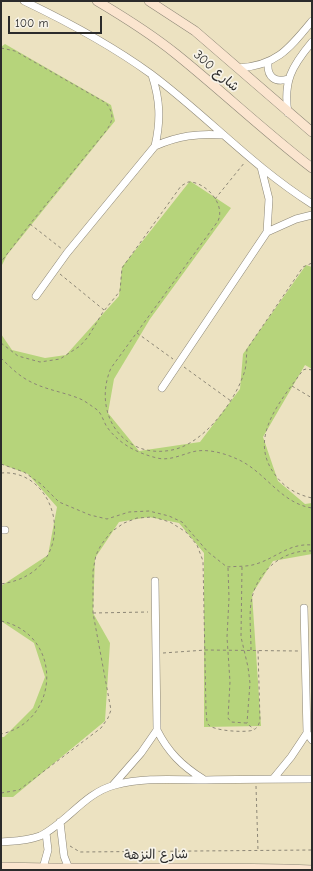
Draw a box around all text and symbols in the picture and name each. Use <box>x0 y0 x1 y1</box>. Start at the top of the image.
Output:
scale bar <box>10 8 104 34</box>
text: 100 m <box>15 16 48 30</box>
street label: شارع 300 <box>190 47 242 95</box>
street label: شارع النزهة <box>124 847 188 863</box>

